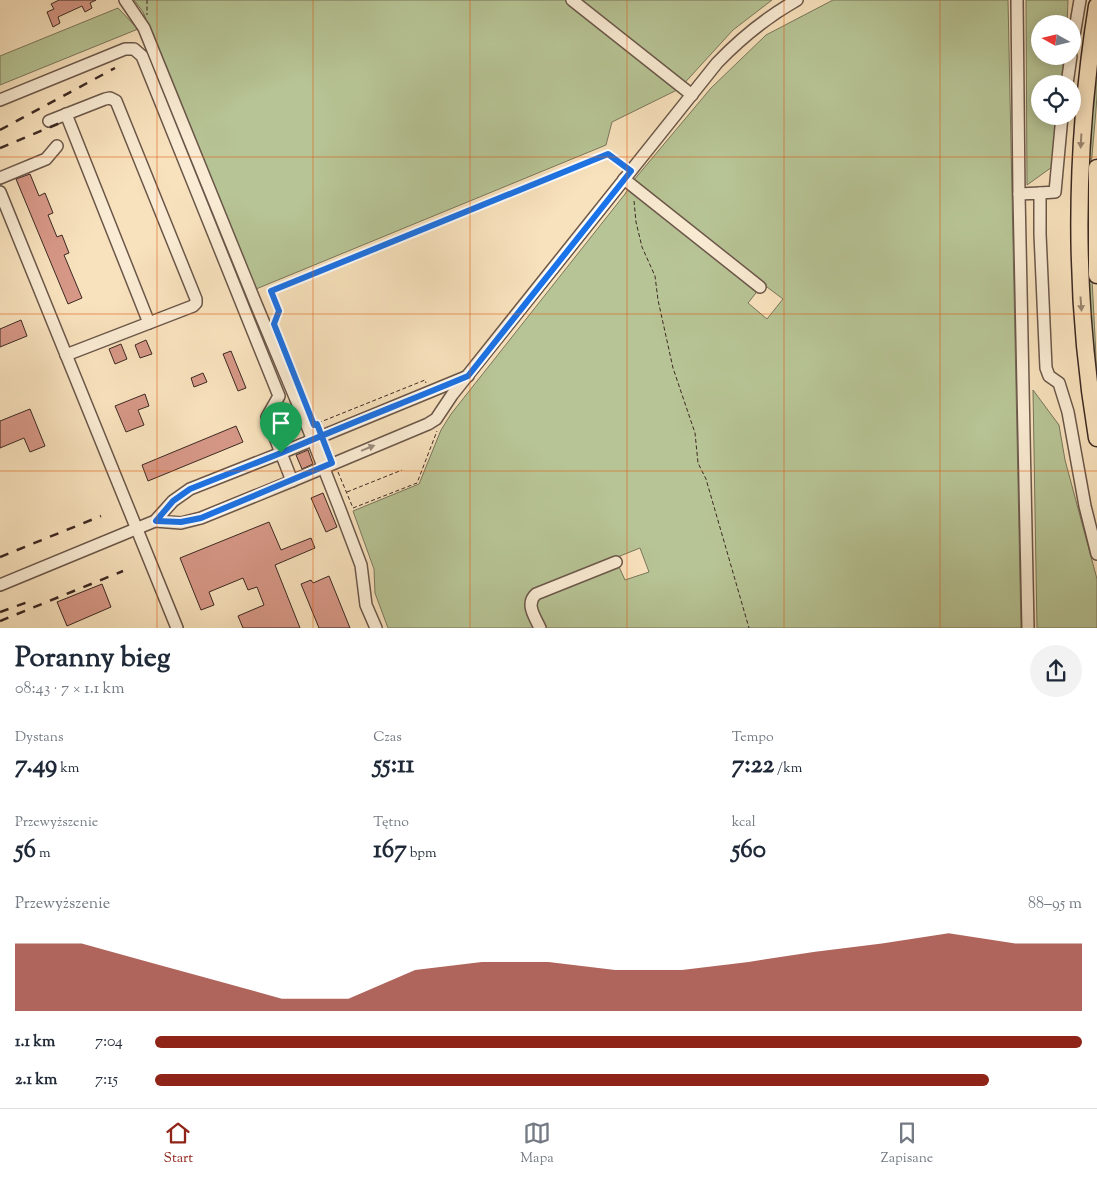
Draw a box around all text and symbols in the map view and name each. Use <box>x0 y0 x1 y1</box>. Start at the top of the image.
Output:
north arrow <box>1031 15 1081 65</box>
map controls <box>1031 15 1081 125</box>
button: locate <box>1031 75 1081 125</box>
one-way arrow <box>1077 134 1085 150</box>
one-way arrow <box>1078 296 1086 312</box>
pin <box>260 402 302 453</box>
icon: arrive <box>267 409 295 437</box>
one-way arrow <box>361 444 376 451</box>
text: Poranny bieg <box>15 639 170 679</box>
button: share <box>1030 645 1082 697</box>
text: 08:43 · 7 × 1.1 km <box>15 678 125 701</box>
text: Dystans <box>15 728 64 748</box>
text: Czas <box>373 728 402 748</box>
text: Tempo <box>732 728 774 748</box>
text: 7.49 <box>15 748 57 784</box>
text: 55:11 <box>373 748 414 784</box>
text: 7:22 <box>732 748 774 784</box>
text: km <box>57 759 79 779</box>
text: /km <box>774 759 802 779</box>
text: Przewyższenie <box>15 813 98 833</box>
text: Tętno <box>373 813 409 833</box>
text: kcal <box>732 813 756 833</box>
text: 56 <box>15 833 36 869</box>
text: 167 <box>373 833 407 869</box>
text: 560 <box>732 833 766 869</box>
text: m <box>36 844 51 864</box>
text: bpm <box>407 844 437 864</box>
text: Przewyższenie <box>15 893 110 916</box>
text: 88–95 m <box>1028 893 1082 916</box>
text: 1.1 km <box>15 1031 55 1054</box>
text: 7:04 <box>95 1031 123 1054</box>
text: 2.1 km <box>15 1069 57 1092</box>
text: 7:15 <box>95 1069 118 1092</box>
tab: Start <box>164 1119 193 1169</box>
tab: Mapa <box>520 1119 554 1169</box>
tab: Zapisane <box>881 1119 933 1169</box>

